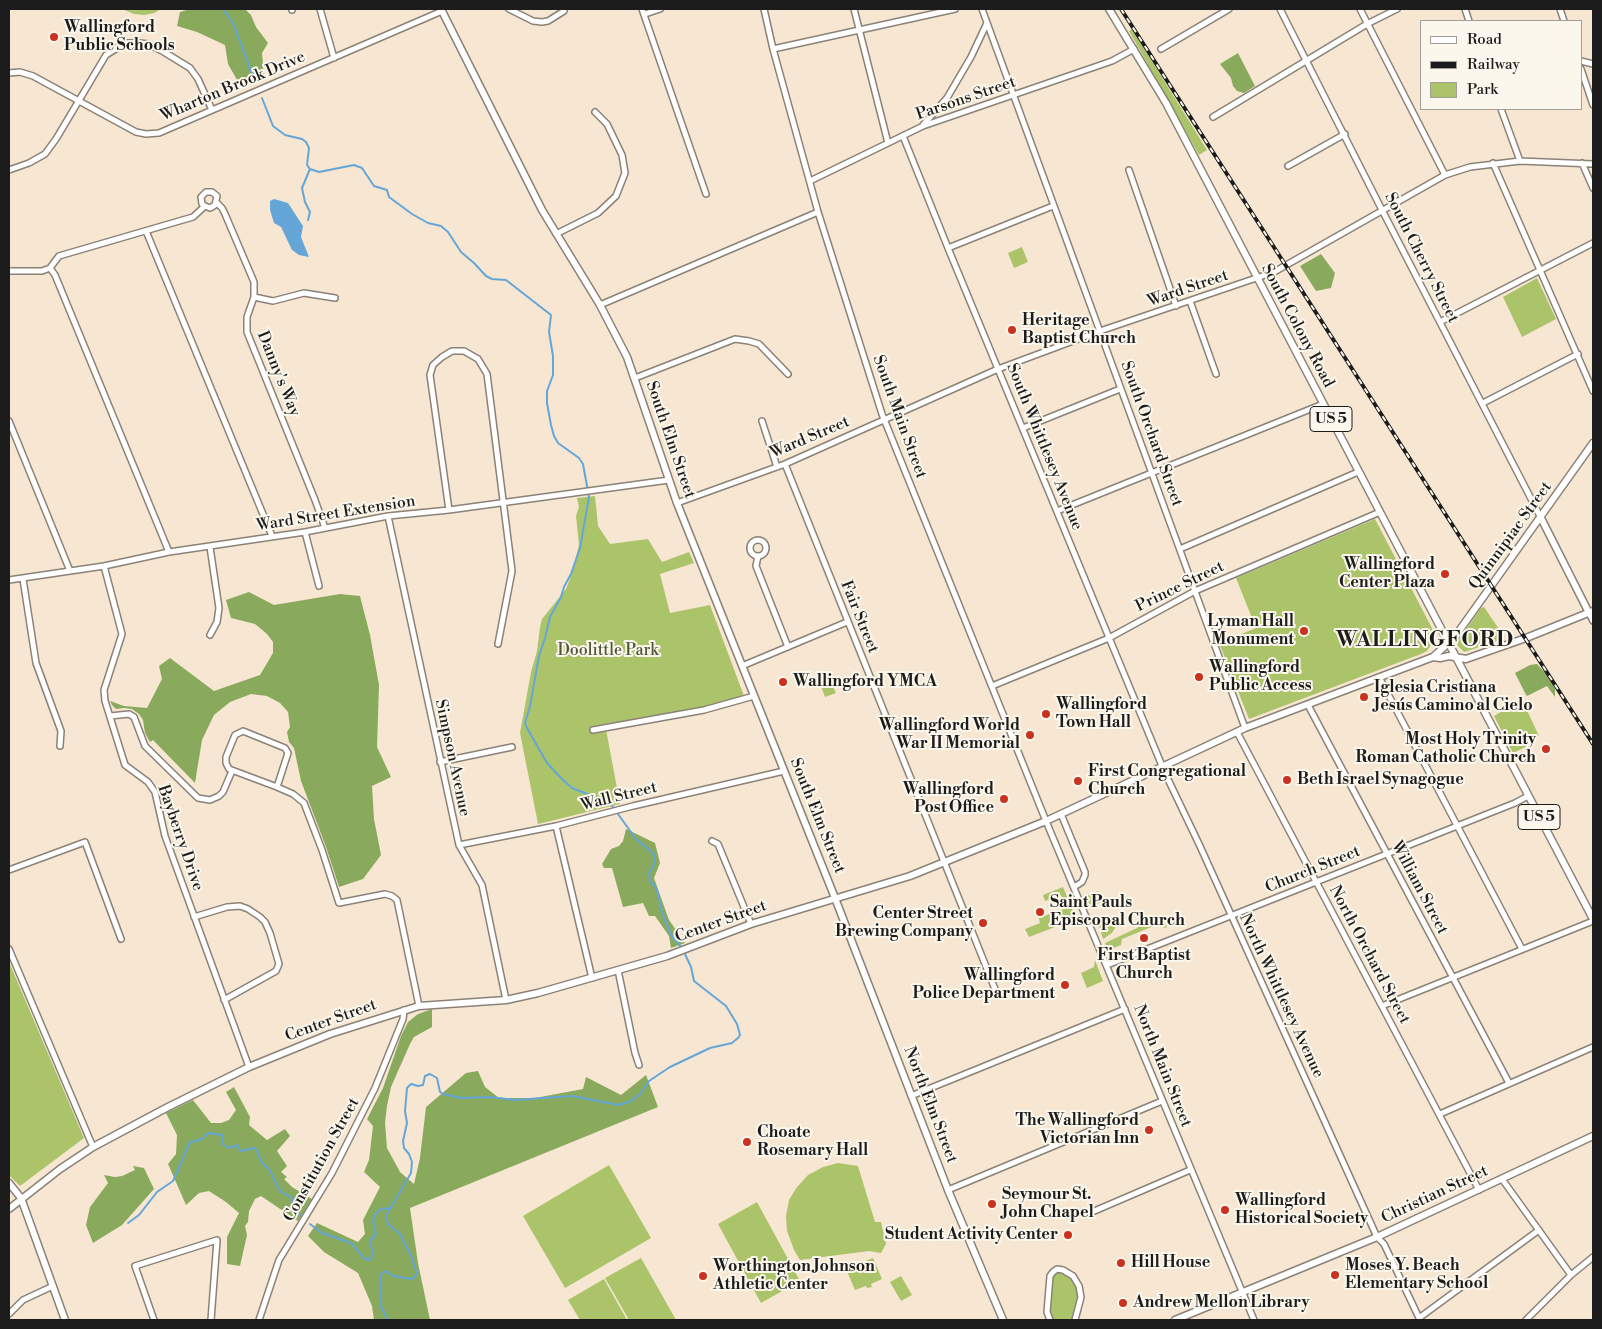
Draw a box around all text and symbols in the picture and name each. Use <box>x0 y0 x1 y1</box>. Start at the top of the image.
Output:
place label: Wallingford Public Schools <box>64 18 175 56</box>
legend <box>1420 20 1582 110</box>
text: Road <box>1467 30 1502 49</box>
marker: Wallingford Public Schools <box>48 31 60 43</box>
street label: Wharton Brook Drive <box>158 48 308 126</box>
text: Railway <box>1467 55 1520 74</box>
street label: Parsons Street <box>914 73 1018 125</box>
text: Park <box>1467 80 1498 99</box>
street label: South Cherry Street <box>1380 190 1462 326</box>
street label: South Colony Road <box>1256 261 1338 391</box>
street label: Ward Street <box>1145 266 1231 312</box>
place label: Heritage Baptist Church <box>1022 311 1136 349</box>
marker: Heritage Baptist Church <box>1006 324 1018 336</box>
street label: Danny's Way <box>252 329 304 419</box>
street label: South Main Street <box>868 353 930 481</box>
street label: South Orchard Street <box>1116 359 1186 509</box>
street label: South Whittlesey Avenue <box>1002 361 1086 533</box>
street label: South Elm Street <box>641 379 699 501</box>
road number: US 5 <box>1310 406 1352 432</box>
street label: Ward Street <box>767 413 853 463</box>
street label: Quinnipiac Street <box>1465 478 1557 594</box>
street label: Ward Street Extension <box>255 492 417 536</box>
place label: Wallingford Center Plaza <box>1339 555 1435 593</box>
street label: Prince Street <box>1133 557 1227 617</box>
marker: Wallingford Center Plaza <box>1439 568 1451 580</box>
street label: Fair Street <box>836 578 882 656</box>
place label: Lyman Hall Monument <box>1207 612 1294 650</box>
marker: Lyman Hall Monument <box>1298 625 1310 637</box>
district label: WALLINGFORD <box>1335 628 1515 654</box>
park label: Doolittle Park <box>557 641 659 661</box>
place label: Wallingford Public Access <box>1209 658 1312 696</box>
marker: Wallingford Public Access <box>1193 671 1205 683</box>
place label: Wallingford YMCA <box>793 672 937 692</box>
marker: Wallingford YMCA <box>777 676 789 688</box>
place label: Iglesia Cristiana Jesús Camino al Cielo <box>1374 678 1533 716</box>
marker: Iglesia Cristiana Jesús Camino al Cielo <box>1358 691 1370 703</box>
place label: Wallingford Town Hall <box>1056 695 1147 733</box>
street label: Simpson Avenue <box>430 698 474 818</box>
marker: Wallingford Town Hall <box>1040 708 1052 720</box>
place label: Wallingford World War II Memorial <box>879 716 1020 754</box>
marker: Wallingford World War II Memorial <box>1024 729 1036 741</box>
place label: Most Holy Trinity Roman Catholic Church <box>1355 730 1536 768</box>
marker: Most Holy Trinity Roman Catholic Church <box>1540 743 1552 755</box>
street label: South Elm Street <box>785 756 849 876</box>
place label: First Congregational Church <box>1088 762 1246 800</box>
place label: Beth Israel Synagogue <box>1297 770 1464 790</box>
marker: Beth Israel Synagogue <box>1281 774 1293 786</box>
marker: First Congregational Church <box>1072 775 1084 787</box>
street label: Wall Street <box>579 778 659 816</box>
place label: Wallingford Post Office <box>903 780 994 818</box>
street label: Bayberry Drive <box>153 783 207 893</box>
marker: Wallingford Post Office <box>998 793 1010 805</box>
road number: US 5 <box>1518 804 1560 830</box>
street label: William Street <box>1386 838 1452 938</box>
street label: Church Street <box>1263 842 1363 898</box>
street label: North Orchard Street <box>1324 882 1414 1028</box>
place label: Saint Pauls Episcopal Church <box>1050 893 1185 931</box>
street label: Center Street <box>673 897 769 947</box>
place label: Center Street Brewing Company <box>835 904 973 942</box>
marker: Saint Pauls Episcopal Church <box>1034 906 1046 918</box>
street label: North Whittlesey Avenue <box>1234 911 1328 1081</box>
marker: Center Street Brewing Company <box>977 917 989 929</box>
marker: First Baptist Church <box>1138 932 1150 944</box>
place label: First Baptist Church <box>1097 946 1191 984</box>
place label: Wallingford Police Department <box>913 966 1055 1004</box>
marker: Wallingford Police Department <box>1059 979 1071 991</box>
street label: Center Street <box>283 996 379 1046</box>
street label: North Main Street <box>1129 1002 1195 1130</box>
street label: North Elm Street <box>899 1044 961 1166</box>
street label: Constitution Street <box>280 1095 364 1225</box>
place label: The Wallingford Victorian Inn <box>1015 1111 1139 1149</box>
place label: Choate Rosemary Hall <box>757 1123 868 1161</box>
marker: The Wallingford Victorian Inn <box>1143 1124 1155 1136</box>
marker: Choate Rosemary Hall <box>741 1136 753 1148</box>
street label: Christian Street <box>1379 1162 1491 1228</box>
place label: Seymour St. John Chapel <box>1002 1185 1094 1223</box>
place label: Wallingford Historical Society <box>1235 1191 1368 1229</box>
marker: Seymour St. John Chapel <box>986 1198 998 1210</box>
marker: Wallingford Historical Society <box>1219 1204 1231 1216</box>
place label: Student Activity Center <box>885 1225 1058 1245</box>
marker: Student Activity Center <box>1062 1229 1074 1241</box>
place label: Hill House <box>1131 1253 1210 1273</box>
place label: Moses Y. Beach Elementary School <box>1345 1256 1488 1294</box>
place label: Worthington Johnson Athletic Center <box>713 1257 875 1295</box>
marker: Hill House <box>1115 1257 1127 1269</box>
marker: Moses Y. Beach Elementary School <box>1329 1269 1341 1281</box>
marker: Worthington Johnson Athletic Center <box>697 1270 709 1282</box>
place label: Andrew Mellon Library <box>1133 1293 1310 1313</box>
marker: Andrew Mellon Library <box>1117 1297 1129 1309</box>

